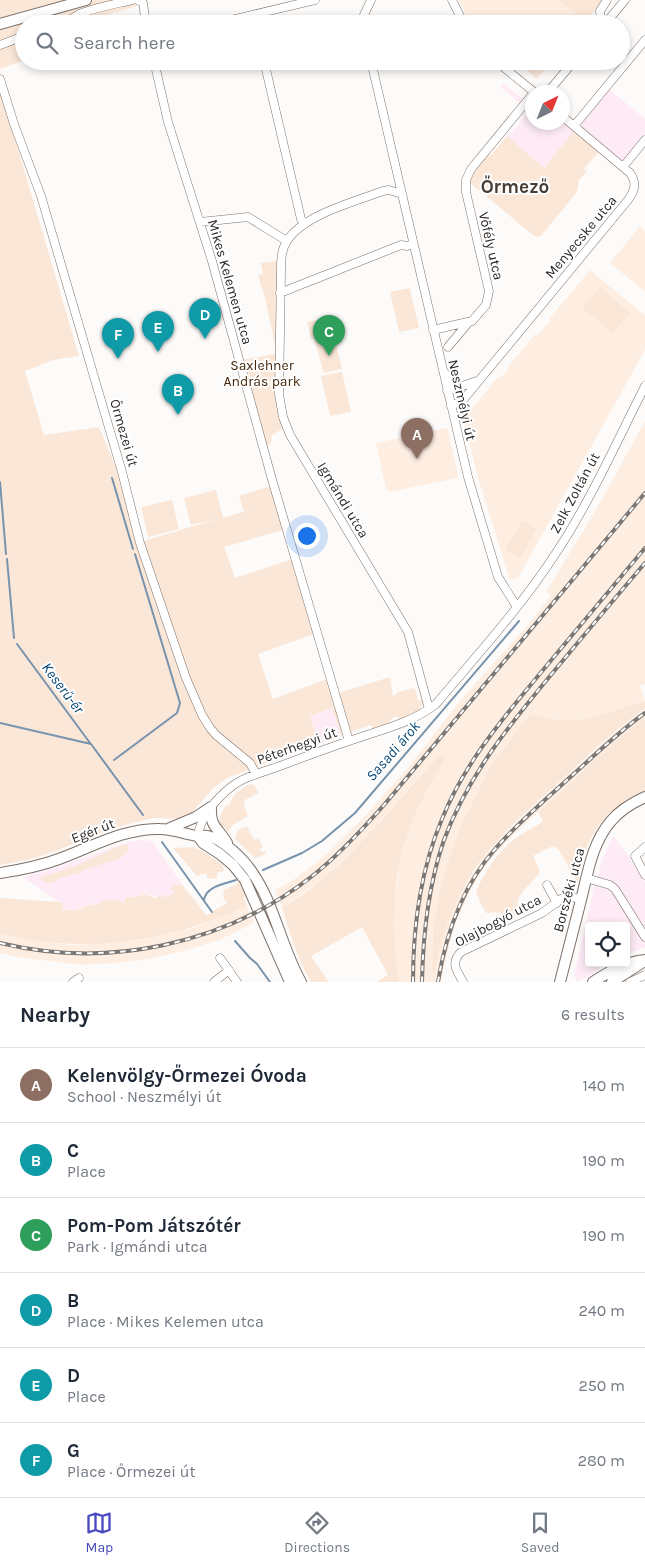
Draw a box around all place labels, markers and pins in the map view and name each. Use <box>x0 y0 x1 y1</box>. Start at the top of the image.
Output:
pin: D <box>189 298 221 339</box>
pin: E <box>142 311 174 352</box>
pin: C <box>313 315 345 356</box>
pin: F <box>102 318 134 359</box>
pin: B <box>162 374 194 415</box>
pin: A <box>401 418 433 459</box>

